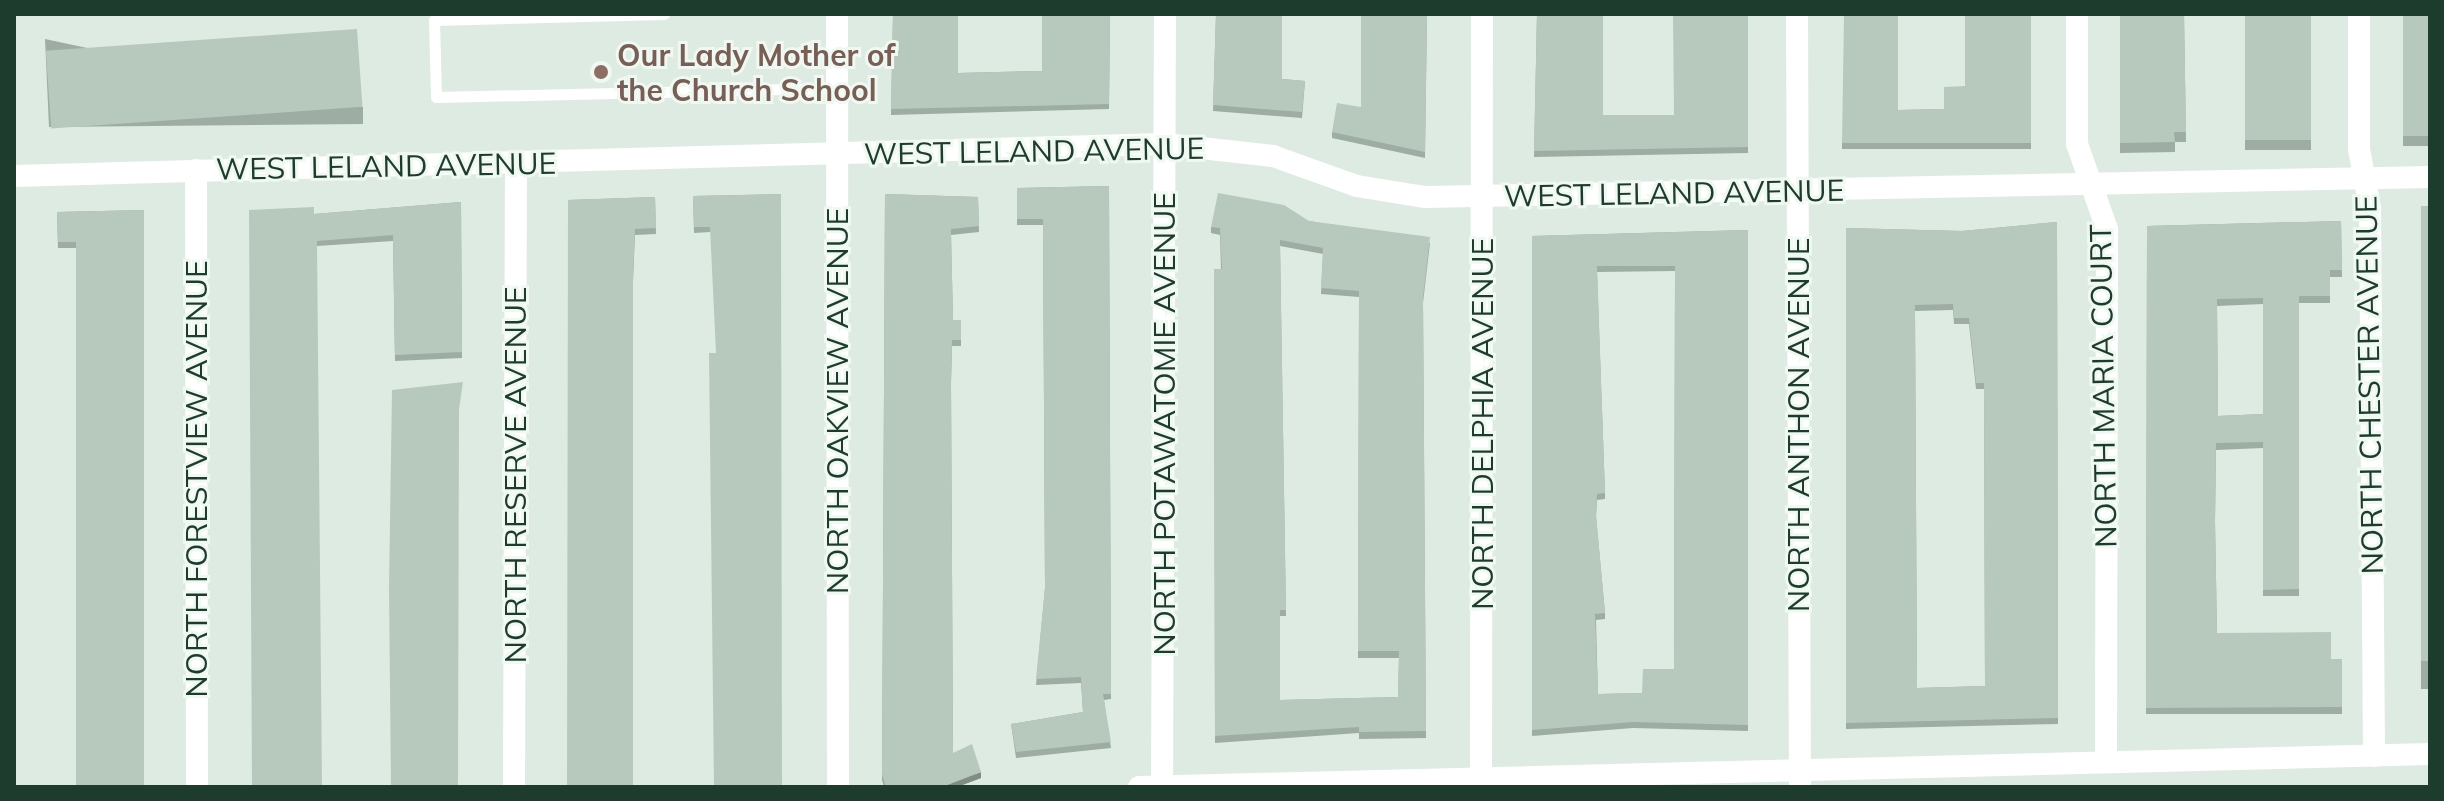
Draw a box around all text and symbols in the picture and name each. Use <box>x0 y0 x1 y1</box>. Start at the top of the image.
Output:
place label: Our Lady Mother of the Church School <box>617 37 895 108</box>
marker: Our Lady Mother of the Church School <box>592 63 610 81</box>
street label: WEST LELAND AVENUE <box>864 130 1204 172</box>
street label: WEST LELAND AVENUE <box>216 145 556 187</box>
street label: WEST LELAND AVENUE <box>1504 172 1844 214</box>
street label: NORTH POTAWATOMIE AVENUE <box>1146 192 1182 656</box>
street label: NORTH CHESTER AVENUE <box>2348 195 2390 575</box>
street label: NORTH OAKVIEW AVENUE <box>819 208 855 594</box>
street label: NORTH MARIA COURT <box>2082 224 2124 548</box>
street label: NORTH DELPHIA AVENUE <box>1464 238 1500 610</box>
street label: NORTH ANTHON AVENUE <box>1780 238 1816 612</box>
street label: NORTH FORESTVIEW AVENUE <box>178 260 214 698</box>
street label: NORTH RESERVE AVENUE <box>497 287 533 663</box>

